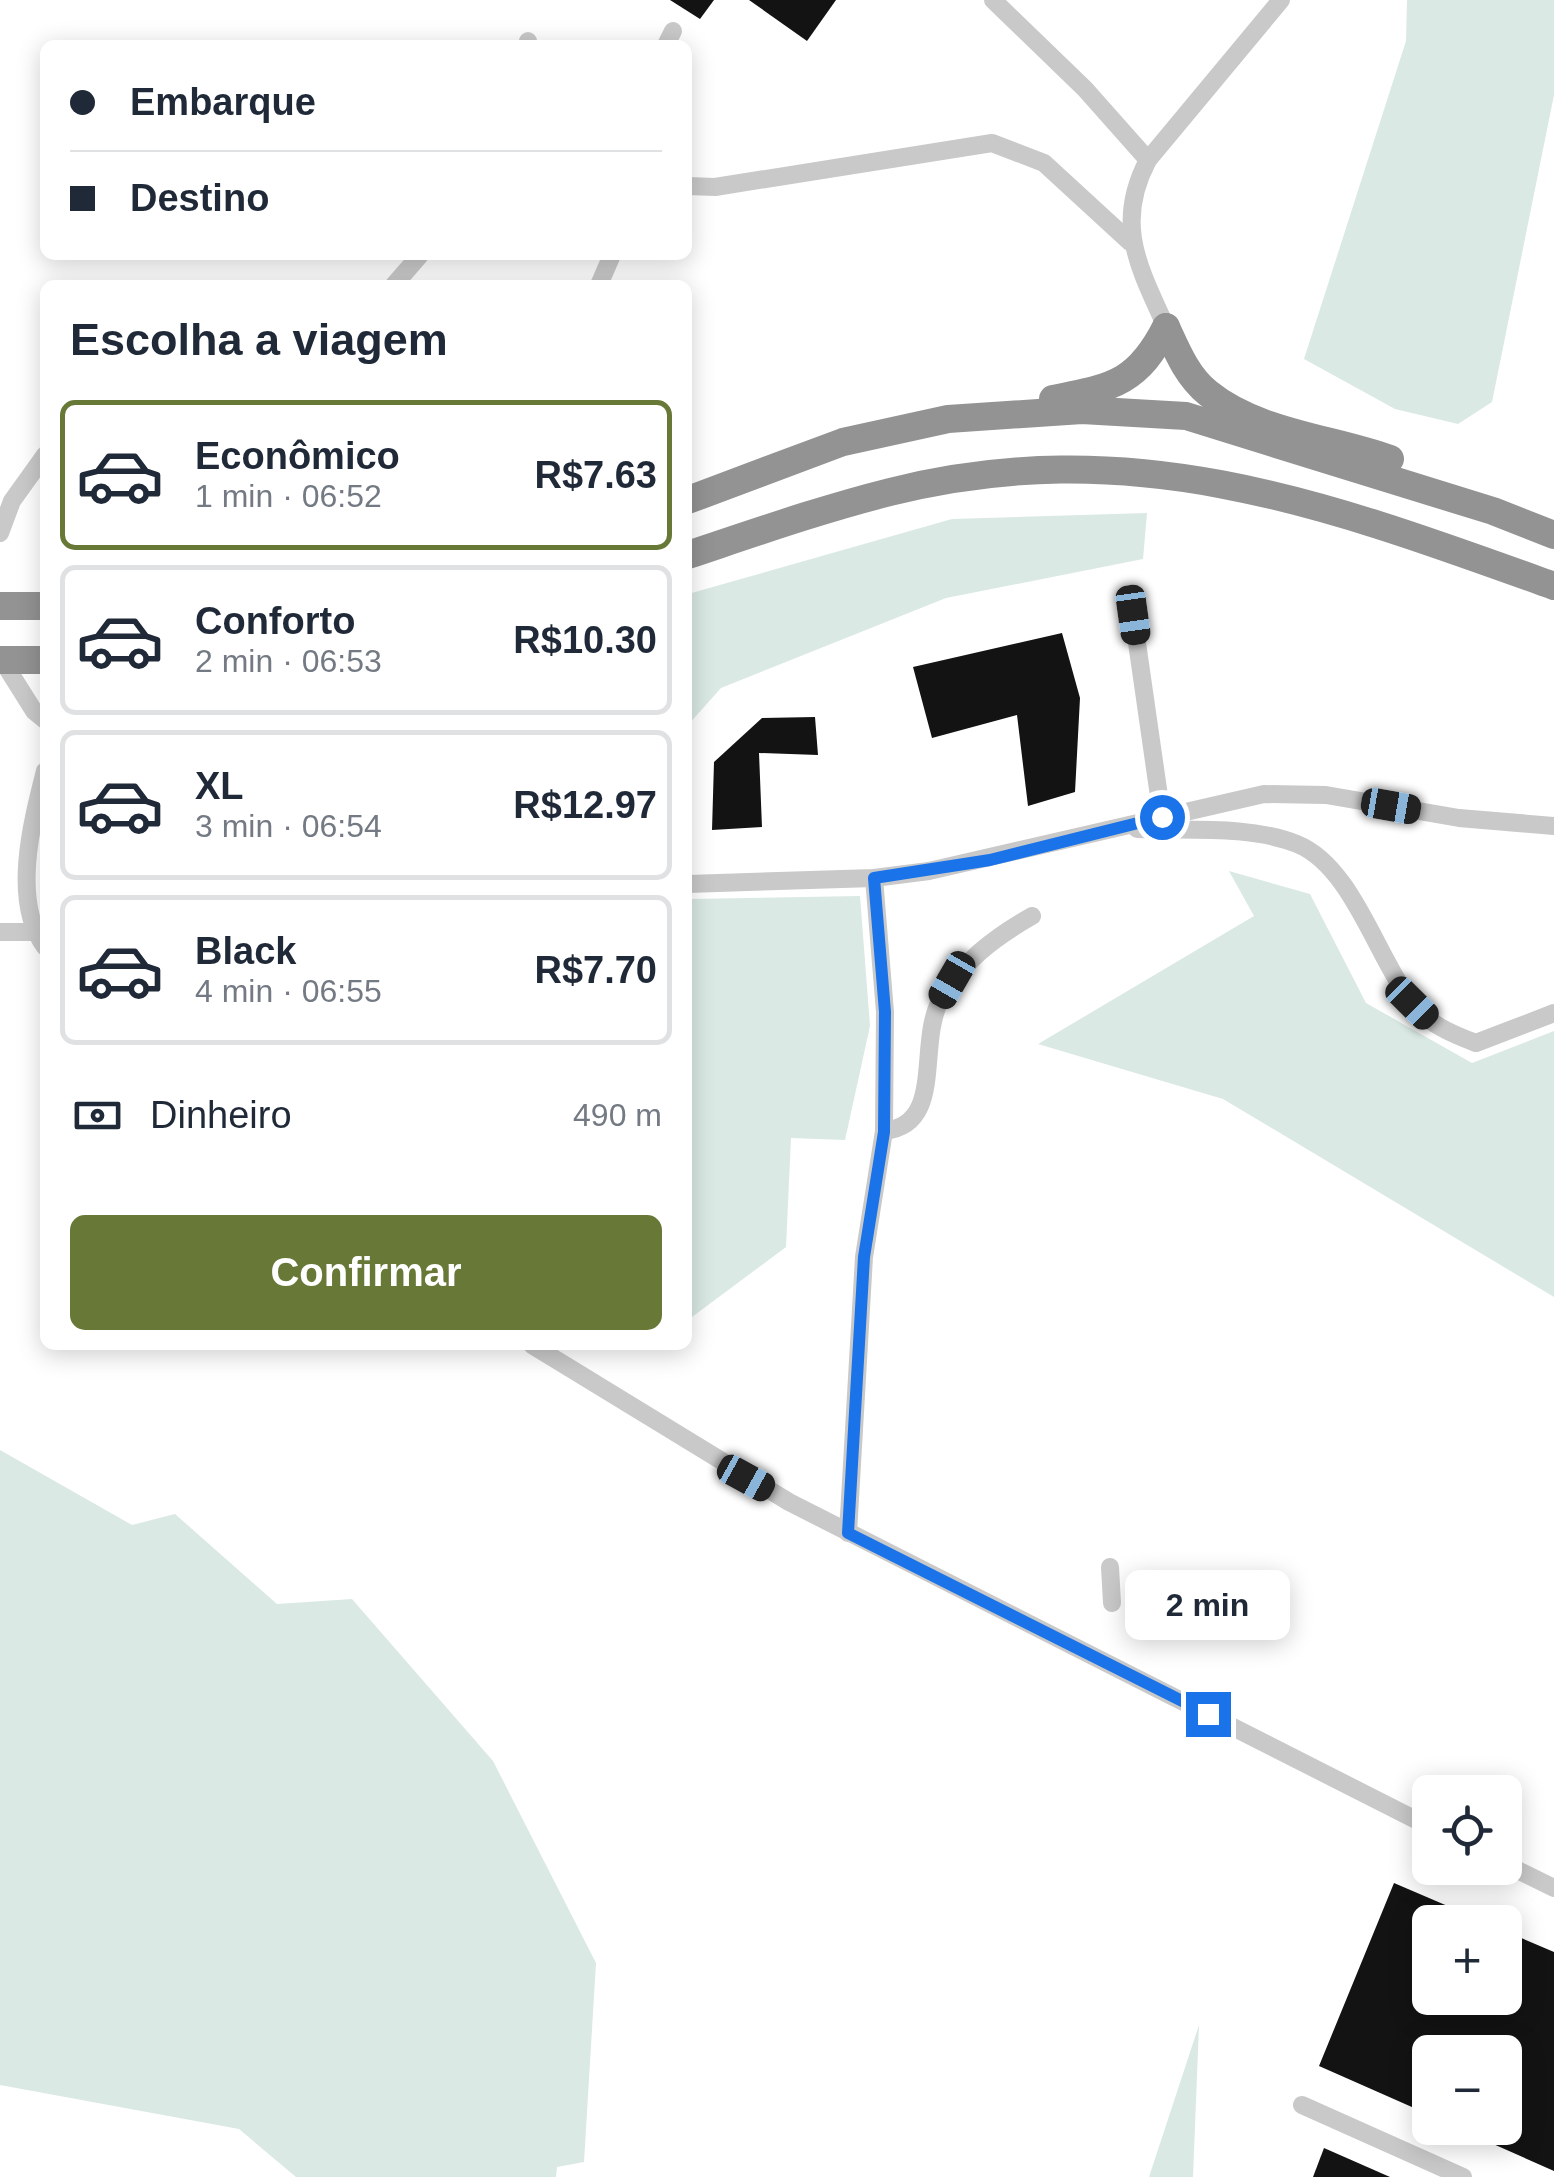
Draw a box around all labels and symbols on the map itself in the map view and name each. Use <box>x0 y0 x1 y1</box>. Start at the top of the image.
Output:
car <box>1114 583 1152 647</box>
car <box>1359 786 1423 826</box>
route start <box>1140 795 1185 840</box>
car <box>924 947 980 1013</box>
car <box>1380 971 1444 1035</box>
car <box>712 1450 780 1506</box>
callout: 2 min <box>1126 1569 1290 1639</box>
route end <box>1186 1692 1231 1737</box>

